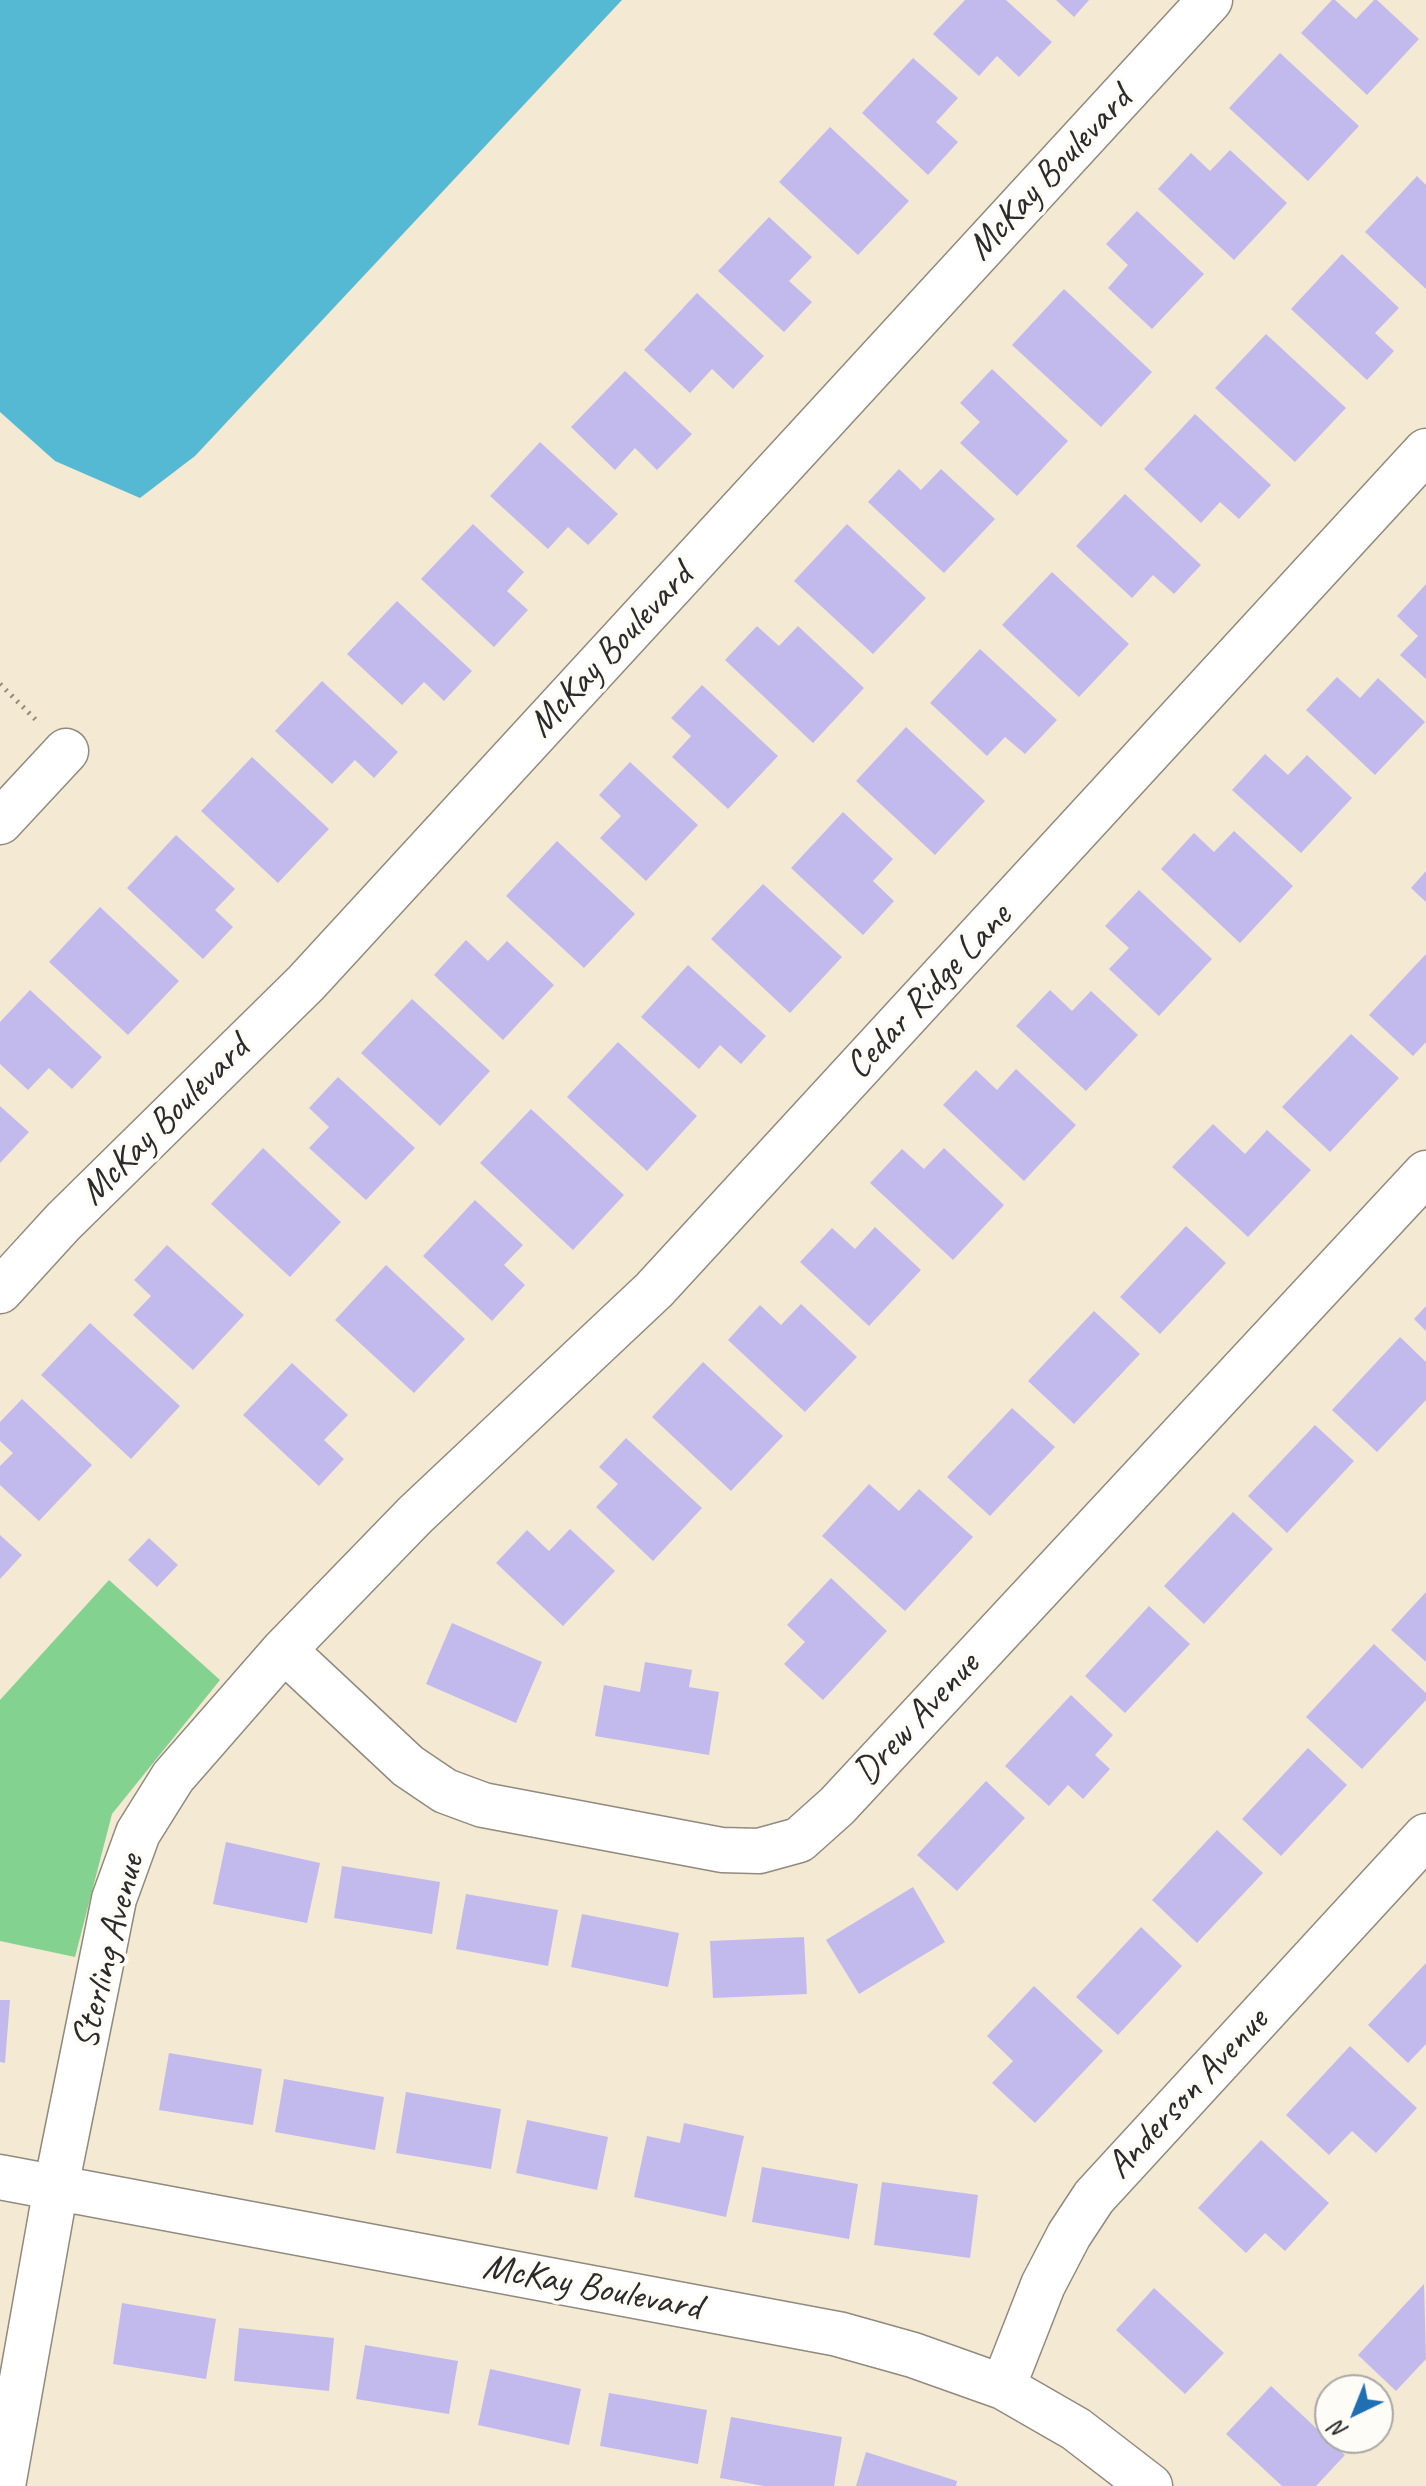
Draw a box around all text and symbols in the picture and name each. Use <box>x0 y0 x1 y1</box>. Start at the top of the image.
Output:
street label: McKay Boulevard <box>958 78 1142 270</box>
street label: McKay Boulevard <box>519 555 703 747</box>
street label: Cedar Ridge Lane <box>836 895 1022 1089</box>
street label: McKay Boulevard <box>71 1027 259 1215</box>
street label: Drew Avenue <box>844 1643 990 1795</box>
street label: Sterling Avenue <box>63 1850 155 2054</box>
street label: Anderson Avenue <box>1097 1999 1279 2189</box>
street label: McKay Boulevard <box>479 2245 705 2331</box>
north arrow <box>1314 2374 1394 2454</box>
text: N <box>1324 2415 1354 2445</box>

